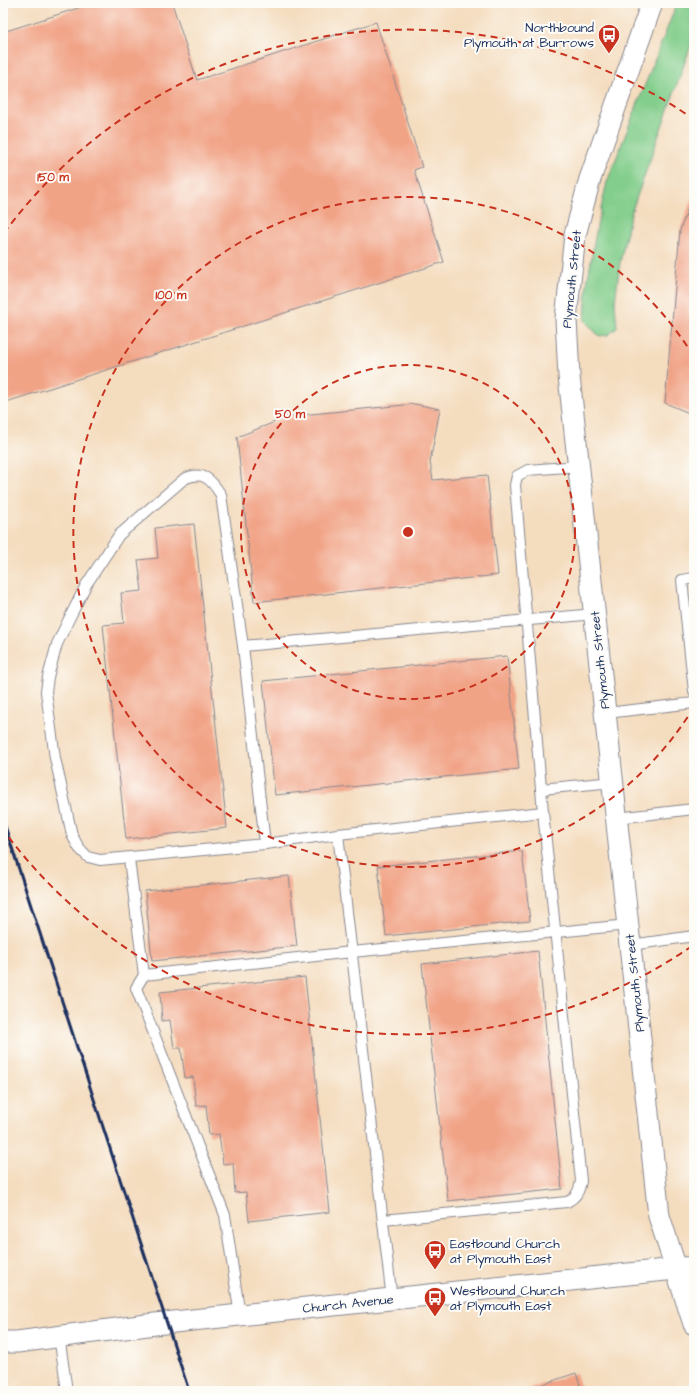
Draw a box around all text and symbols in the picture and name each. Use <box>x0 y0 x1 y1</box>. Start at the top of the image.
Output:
place label: Northbound Plymouth at Burrows <box>464 19 594 53</box>
bus stop icon: Northbound Plymouth at Burrows <box>596 22 622 55</box>
text: 150 m <box>37 169 70 186</box>
street label: Plymouth Street <box>558 228 587 329</box>
text: 100 m <box>156 287 187 304</box>
text: 50 m <box>275 406 306 423</box>
centre of rings <box>401 525 415 539</box>
street label: Plymouth Street <box>586 609 615 710</box>
street label: Plymouth Street <box>621 932 650 1033</box>
place label: Eastbound Church at Plymouth East <box>450 1235 560 1269</box>
bus stop icon: Eastbound Church at Plymouth East <box>422 1238 448 1271</box>
place label: Westbound Church at Plymouth East <box>450 1282 565 1316</box>
bus stop icon: Westbound Church at Plymouth East <box>422 1285 448 1318</box>
street label: Church Avenue <box>302 1290 394 1318</box>

